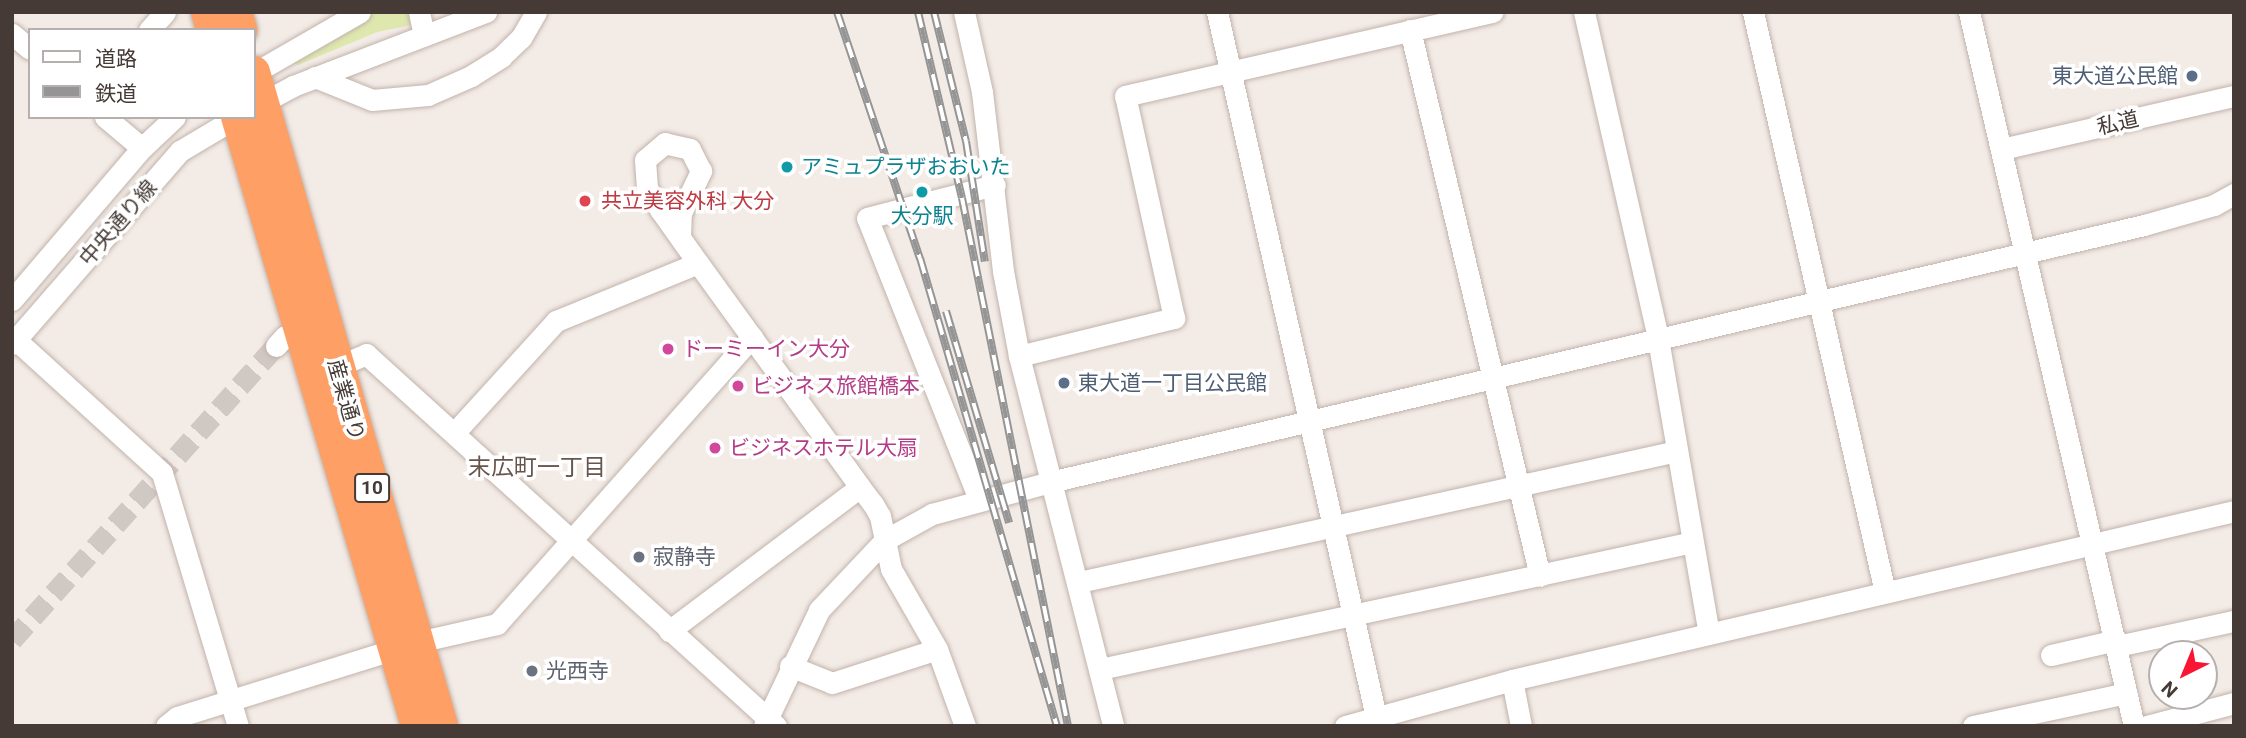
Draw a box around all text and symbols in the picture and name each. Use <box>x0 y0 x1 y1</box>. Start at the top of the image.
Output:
legend <box>28 28 256 119</box>
text: 道路 <box>95 47 137 71</box>
place label: 東大道公民館 <box>2052 63 2178 89</box>
marker: 東大道公民館 <box>2184 68 2200 84</box>
text: 鉄道 <box>95 82 137 106</box>
street label: 私道 <box>2095 106 2141 140</box>
place label: アミュプラザおおいた <box>801 154 1011 180</box>
marker: アミュプラザおおいた <box>779 159 795 175</box>
street label: 中央通り線 <box>74 175 162 271</box>
marker: 大分駅 <box>914 184 930 200</box>
place label: 共立美容外科 大分 <box>601 188 774 214</box>
marker: 共立美容外科 大分 <box>575 191 595 211</box>
place label: 大分駅 <box>891 203 953 229</box>
place label: ドーミーイン大分 <box>682 336 850 362</box>
marker: ドーミーイン大分 <box>660 341 676 357</box>
street label: 産業通り <box>322 356 370 444</box>
place label: 東大道一丁目公民館 <box>1078 370 1267 396</box>
place label: ビジネス旅館橋本 <box>752 373 920 399</box>
marker: 東大道一丁目公民館 <box>1056 375 1072 391</box>
marker: ビジネス旅館橋本 <box>730 378 746 394</box>
place label: ビジネスホテル大扇 <box>729 435 918 461</box>
marker: ビジネスホテル大扇 <box>707 440 723 456</box>
district label: 末広町一丁目 <box>468 454 606 482</box>
road number: 10 <box>353 472 391 503</box>
place label: 寂静寺 <box>653 544 716 570</box>
marker: 寂静寺 <box>631 549 647 565</box>
north arrow <box>2148 640 2218 710</box>
place label: 光西寺 <box>546 658 609 684</box>
marker: 光西寺 <box>524 663 540 679</box>
text: N <box>2157 676 2182 702</box>

